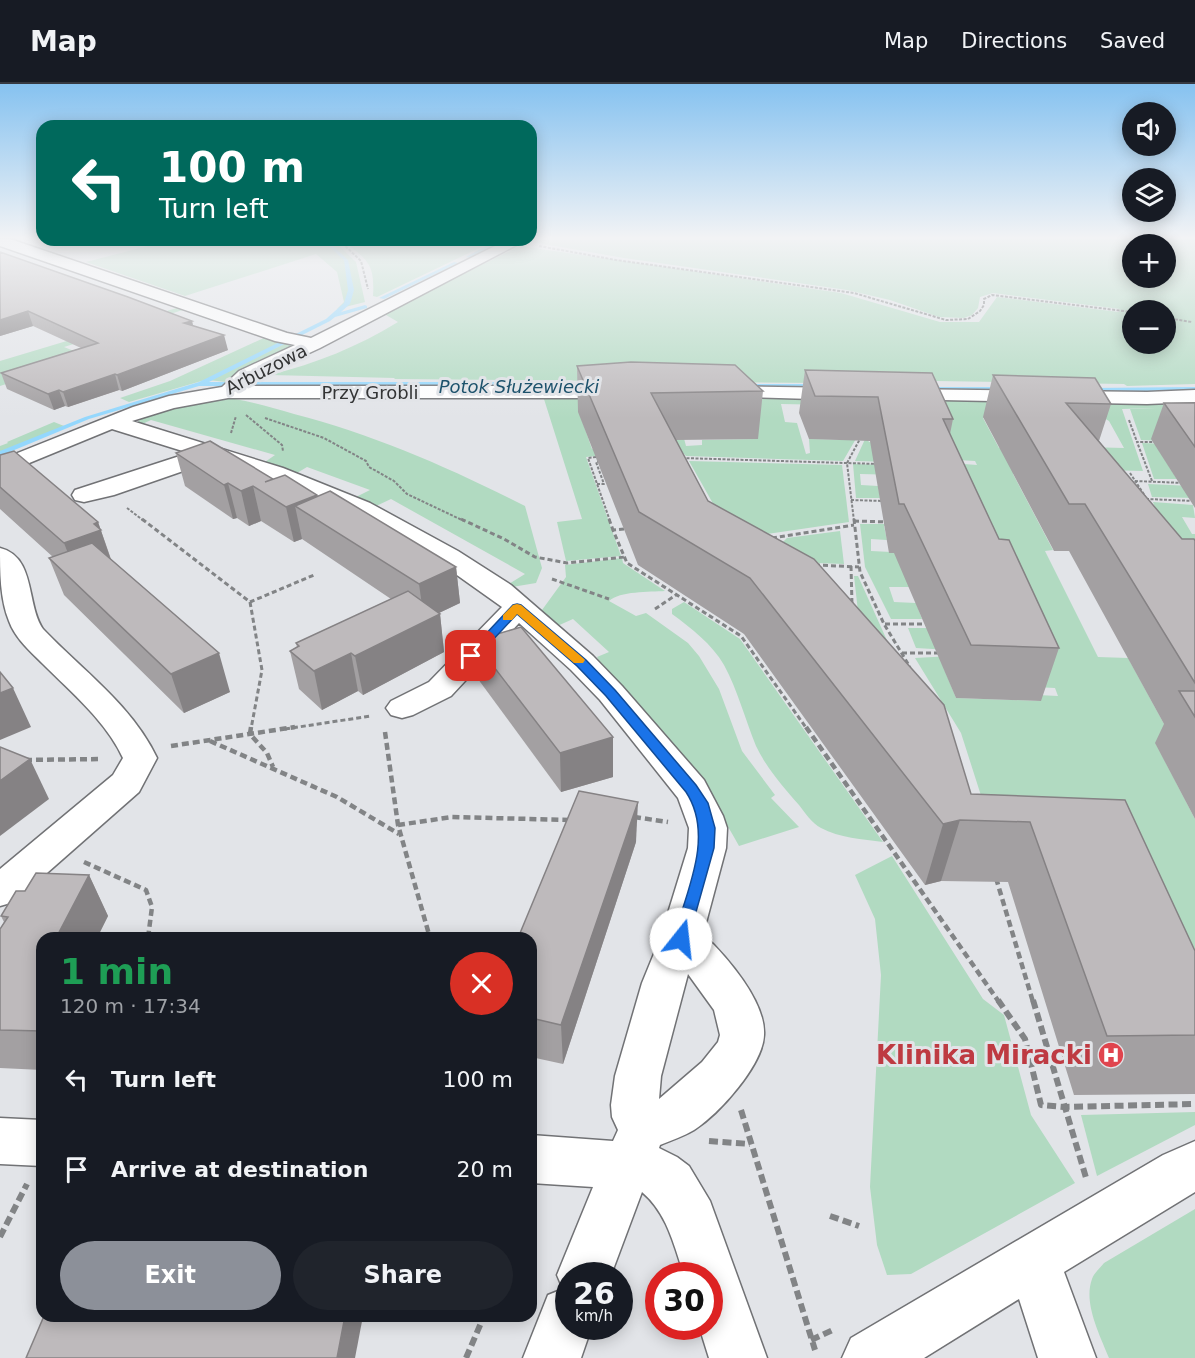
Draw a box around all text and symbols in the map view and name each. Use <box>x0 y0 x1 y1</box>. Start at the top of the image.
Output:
text: Map <box>30 25 97 58</box>
text: Map <box>884 29 928 53</box>
text: Directions <box>961 29 1067 53</box>
text: Saved <box>1100 29 1165 53</box>
map controls <box>1122 102 1176 354</box>
button: sound <box>1122 102 1176 156</box>
text: 100 m <box>159 143 305 192</box>
icon: left <box>60 144 138 222</box>
button: layers <box>1122 168 1176 222</box>
text: Turn left <box>159 193 269 224</box>
button: + <box>1122 234 1176 288</box>
button: − <box>1122 300 1176 354</box>
street label: Arbuzowa <box>222 339 310 399</box>
water label: Potok Służewiecki <box>439 376 599 397</box>
street label: Przy Grobli <box>321 382 419 403</box>
pin <box>445 630 496 681</box>
icon: arrive <box>454 639 487 672</box>
position arrow <box>649 907 713 971</box>
text: 1 min <box>60 951 173 992</box>
button: close <box>450 952 513 1015</box>
text: 120 m · 17:34 <box>60 994 201 1018</box>
place label: Klinika Miracki <box>876 1040 1092 1070</box>
hospital icon: Klinika Miracki <box>1096 1040 1126 1070</box>
icon: left <box>60 1063 93 1096</box>
text: Turn left <box>111 1067 216 1092</box>
text: 100 m <box>443 1067 513 1092</box>
icon: arrive <box>60 1153 93 1186</box>
text: Arrive at destination <box>111 1157 368 1182</box>
text: 20 m <box>457 1157 513 1182</box>
button: Exit <box>60 1241 281 1310</box>
button: Share <box>293 1241 513 1310</box>
speed limit sign: 30 <box>645 1262 723 1340</box>
text: 26 <box>573 1276 615 1311</box>
text: km/h <box>575 1307 613 1325</box>

